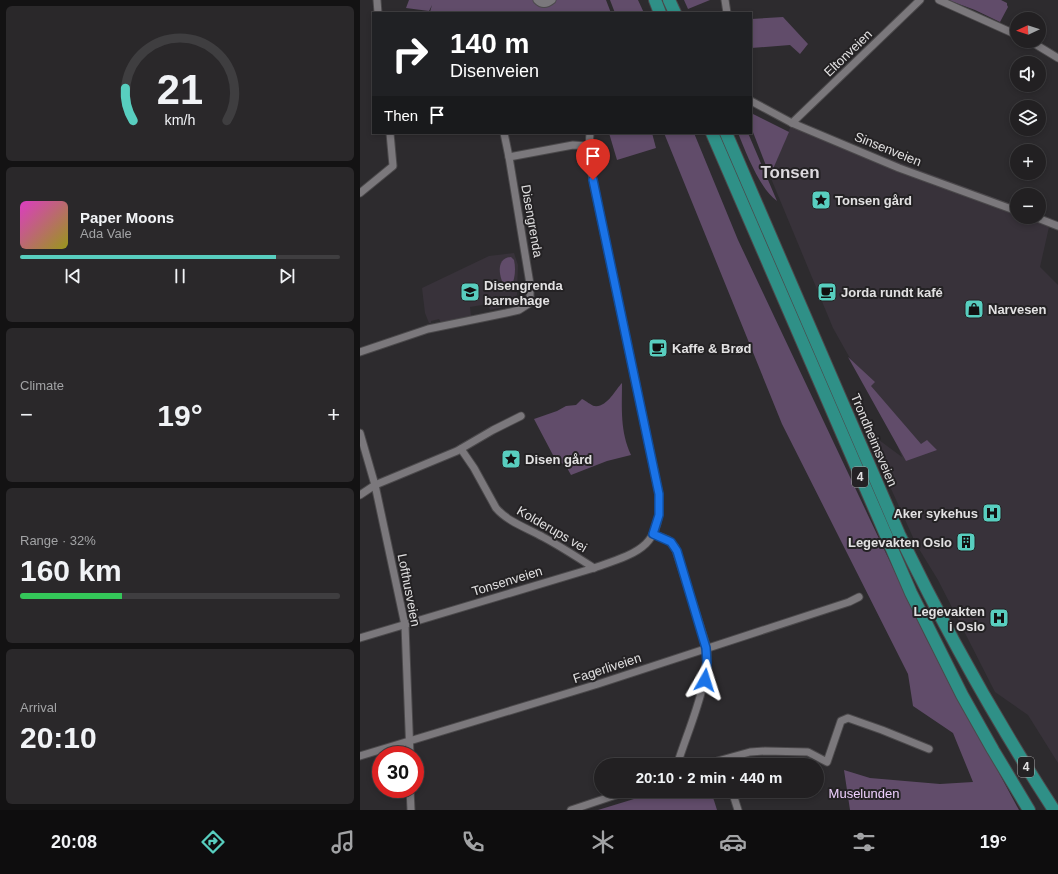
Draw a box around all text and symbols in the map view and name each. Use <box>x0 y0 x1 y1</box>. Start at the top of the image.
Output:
north arrow <box>1010 12 1046 48</box>
map controls <box>1010 12 1046 224</box>
street label: Eltonveien <box>821 27 875 79</box>
icon: right <box>384 28 436 80</box>
text: 140 m <box>450 28 529 59</box>
button: sound <box>1010 56 1046 92</box>
text: Disenveien <box>450 61 539 81</box>
text: 21 <box>157 66 203 113</box>
button: layers <box>1010 100 1046 136</box>
icon: arrive <box>426 104 448 126</box>
text: Then <box>384 107 418 124</box>
text: km/h <box>165 112 196 128</box>
street label: Sinsenveien <box>852 129 924 169</box>
pin <box>576 139 610 180</box>
button: + <box>1010 144 1046 180</box>
icon: arrive <box>582 145 604 167</box>
district label: Tonsen <box>760 163 820 182</box>
street label: Disengrenda <box>518 183 546 259</box>
button: − <box>1010 188 1046 224</box>
place icon: Tonsen gård <box>810 189 832 211</box>
place label: Tonsen gård <box>835 193 912 208</box>
text: Paper Moons <box>80 209 174 226</box>
text: Ada Vale <box>80 226 132 241</box>
icon: previous <box>62 265 84 287</box>
icon: pause <box>169 265 191 287</box>
icon: next <box>276 265 298 287</box>
place label: Disengrenda barnehage <box>484 278 564 308</box>
school or university icon: Disengrenda barnehage <box>459 281 481 303</box>
cafe icon: Jorda rundt kafé <box>816 281 838 303</box>
place label: Jorda rundt kafé <box>841 285 943 300</box>
shop icon: Narvesen <box>963 298 985 320</box>
place label: Narvesen <box>988 302 1047 317</box>
cafe icon: Kaffe & Brød <box>647 337 669 359</box>
place label: Kaffe & Brød <box>672 341 752 356</box>
text: Climate <box>20 378 64 393</box>
street label: Trondheimsveien <box>848 391 900 489</box>
text: 19° <box>157 399 203 432</box>
text: − <box>20 402 33 427</box>
text: + <box>327 402 340 427</box>
place icon: Disen gård <box>500 448 522 470</box>
place label: Disen gård <box>525 452 592 467</box>
road number: 4 <box>852 467 868 487</box>
hospital icon: Aker sykehus <box>981 502 1003 524</box>
street label: Kolderups vei <box>514 503 590 555</box>
place label: Aker sykehus <box>893 506 978 521</box>
building icon: Legevakten Oslo <box>955 531 977 553</box>
text: Range · 32% <box>20 533 96 548</box>
place label: Legevakten Oslo <box>848 535 952 550</box>
street label: Lofthusveien <box>395 552 423 628</box>
text: 160 km <box>20 554 122 587</box>
street label: Tonsenveien <box>470 563 544 599</box>
place label: Legevakten i Oslo <box>913 604 985 634</box>
hospital icon: Legevakten i Oslo <box>988 607 1010 629</box>
street label: Fagerliveien <box>571 650 643 686</box>
position arrow <box>684 659 726 701</box>
text: Arrival <box>20 700 57 715</box>
text: 20:10 <box>20 721 97 754</box>
speed limit sign: 30 <box>372 746 424 798</box>
road number: 4 <box>1018 757 1034 777</box>
text: 20:10 · 2 min · 440 m <box>636 769 782 786</box>
park label: Muselunden <box>829 786 899 801</box>
icon: directions <box>199 828 227 856</box>
icon: music <box>329 828 357 856</box>
icon: phone <box>459 828 487 856</box>
icon: climate <box>589 828 617 856</box>
icon: car <box>719 828 747 856</box>
icon: filters <box>850 828 878 856</box>
text: 20:08 <box>51 832 97 852</box>
text: 19° <box>980 832 1007 852</box>

